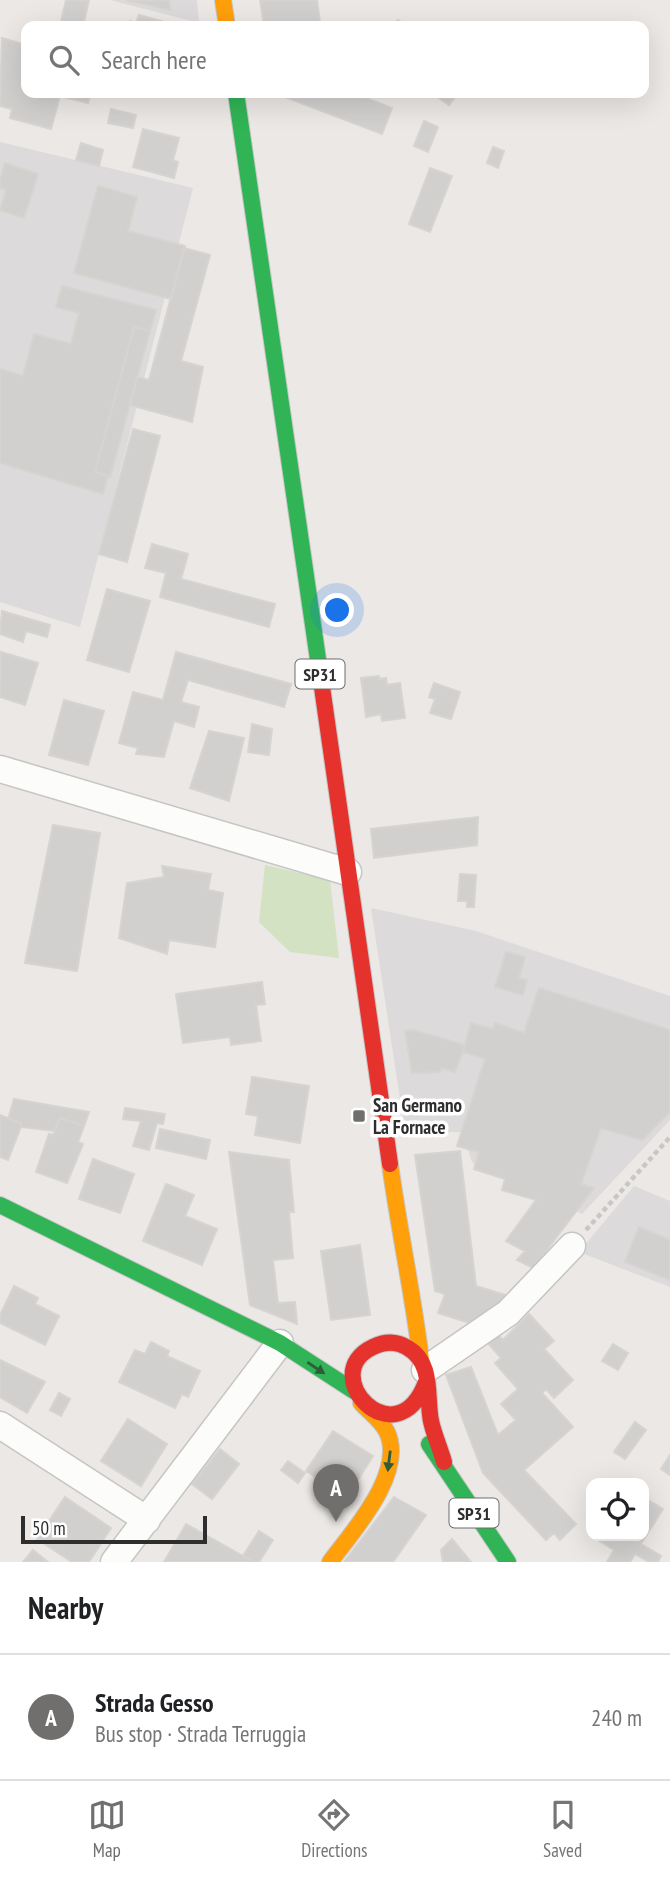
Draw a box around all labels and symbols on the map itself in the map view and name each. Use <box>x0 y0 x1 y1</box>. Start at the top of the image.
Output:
your location <box>320 593 354 627</box>
road number: SP31 <box>296 660 344 688</box>
place label: San Germano La Fornace <box>373 1093 462 1139</box>
marker: San Germano La Fornace <box>351 1108 367 1124</box>
one-way arrow <box>307 1361 326 1374</box>
one-way arrow <box>384 1450 395 1472</box>
pin: A <box>313 1464 359 1522</box>
road number: SP31 <box>449 1498 498 1528</box>
scale bar <box>21 1513 206 1545</box>

